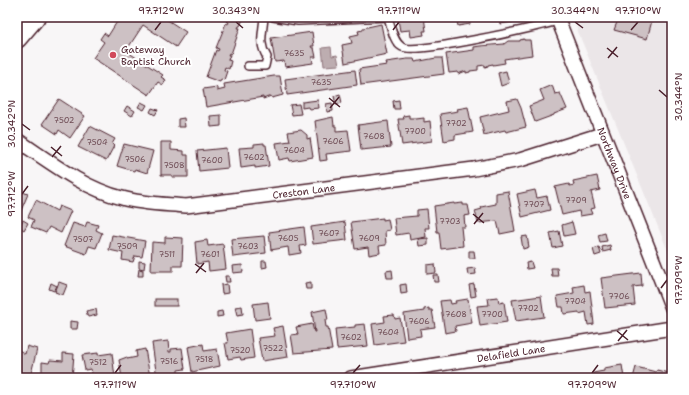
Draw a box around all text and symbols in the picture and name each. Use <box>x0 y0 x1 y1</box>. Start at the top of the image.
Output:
text: 97.712°W <box>138 4 184 17</box>
text: 30.343°N <box>212 4 260 17</box>
text: 97.711°W <box>377 4 421 17</box>
text: 30.344°N <box>551 4 599 17</box>
text: 97.710°W <box>615 4 662 17</box>
place label: Gateway Baptist Church <box>121 43 191 68</box>
house number: 7635 <box>284 48 304 59</box>
marker: Gateway Baptist Church <box>108 50 118 60</box>
text: 30.344°N <box>672 73 685 121</box>
house number: 7635 <box>311 77 331 88</box>
text: 30.342°N <box>5 100 18 148</box>
house number: 7502 <box>54 115 75 126</box>
house number: 7702 <box>445 118 467 129</box>
street label: Northway Drive <box>595 125 635 201</box>
house number: 7700 <box>404 126 426 137</box>
house number: 7608 <box>363 131 385 142</box>
house number: 7606 <box>322 136 344 147</box>
house number: 7504 <box>86 137 108 148</box>
house number: 7604 <box>283 145 305 156</box>
house number: 7602 <box>243 152 265 163</box>
house number: 7506 <box>124 154 146 165</box>
house number: 7600 <box>201 155 223 166</box>
house number: 7508 <box>163 160 185 171</box>
text: 97.712°W <box>5 171 18 217</box>
street label: Creston Lane <box>272 180 336 201</box>
house number: 7709 <box>565 195 587 206</box>
house number: 7707 <box>523 199 545 210</box>
house number: 7703 <box>439 216 461 227</box>
house number: 7607 <box>318 228 340 239</box>
house number: 7605 <box>277 233 299 244</box>
house number: 7609 <box>358 233 380 244</box>
house number: 7507 <box>73 234 94 245</box>
house number: 7509 <box>116 241 138 252</box>
house number: 7603 <box>237 241 259 252</box>
house number: 7511 <box>159 249 175 260</box>
house number: 7601 <box>200 249 220 260</box>
text: 97.709°W <box>672 255 685 305</box>
house number: 7706 <box>608 291 630 302</box>
house number: 7704 <box>564 296 586 307</box>
house number: 7702 <box>517 303 539 314</box>
house number: 7608 <box>445 309 467 320</box>
house number: 7700 <box>481 309 503 320</box>
house number: 7606 <box>408 316 430 327</box>
house number: 7604 <box>377 327 399 338</box>
house number: 7602 <box>340 332 362 343</box>
street label: Delafield Lane <box>476 341 547 365</box>
house number: 7522 <box>263 343 284 354</box>
house number: 7520 <box>230 345 250 356</box>
house number: 7518 <box>195 354 213 365</box>
house number: 7516 <box>160 356 179 367</box>
house number: 7512 <box>89 357 108 368</box>
text: 97.711°W <box>93 378 137 391</box>
text: 97.710°W <box>330 378 377 391</box>
text: 97.709°W <box>567 378 617 391</box>

